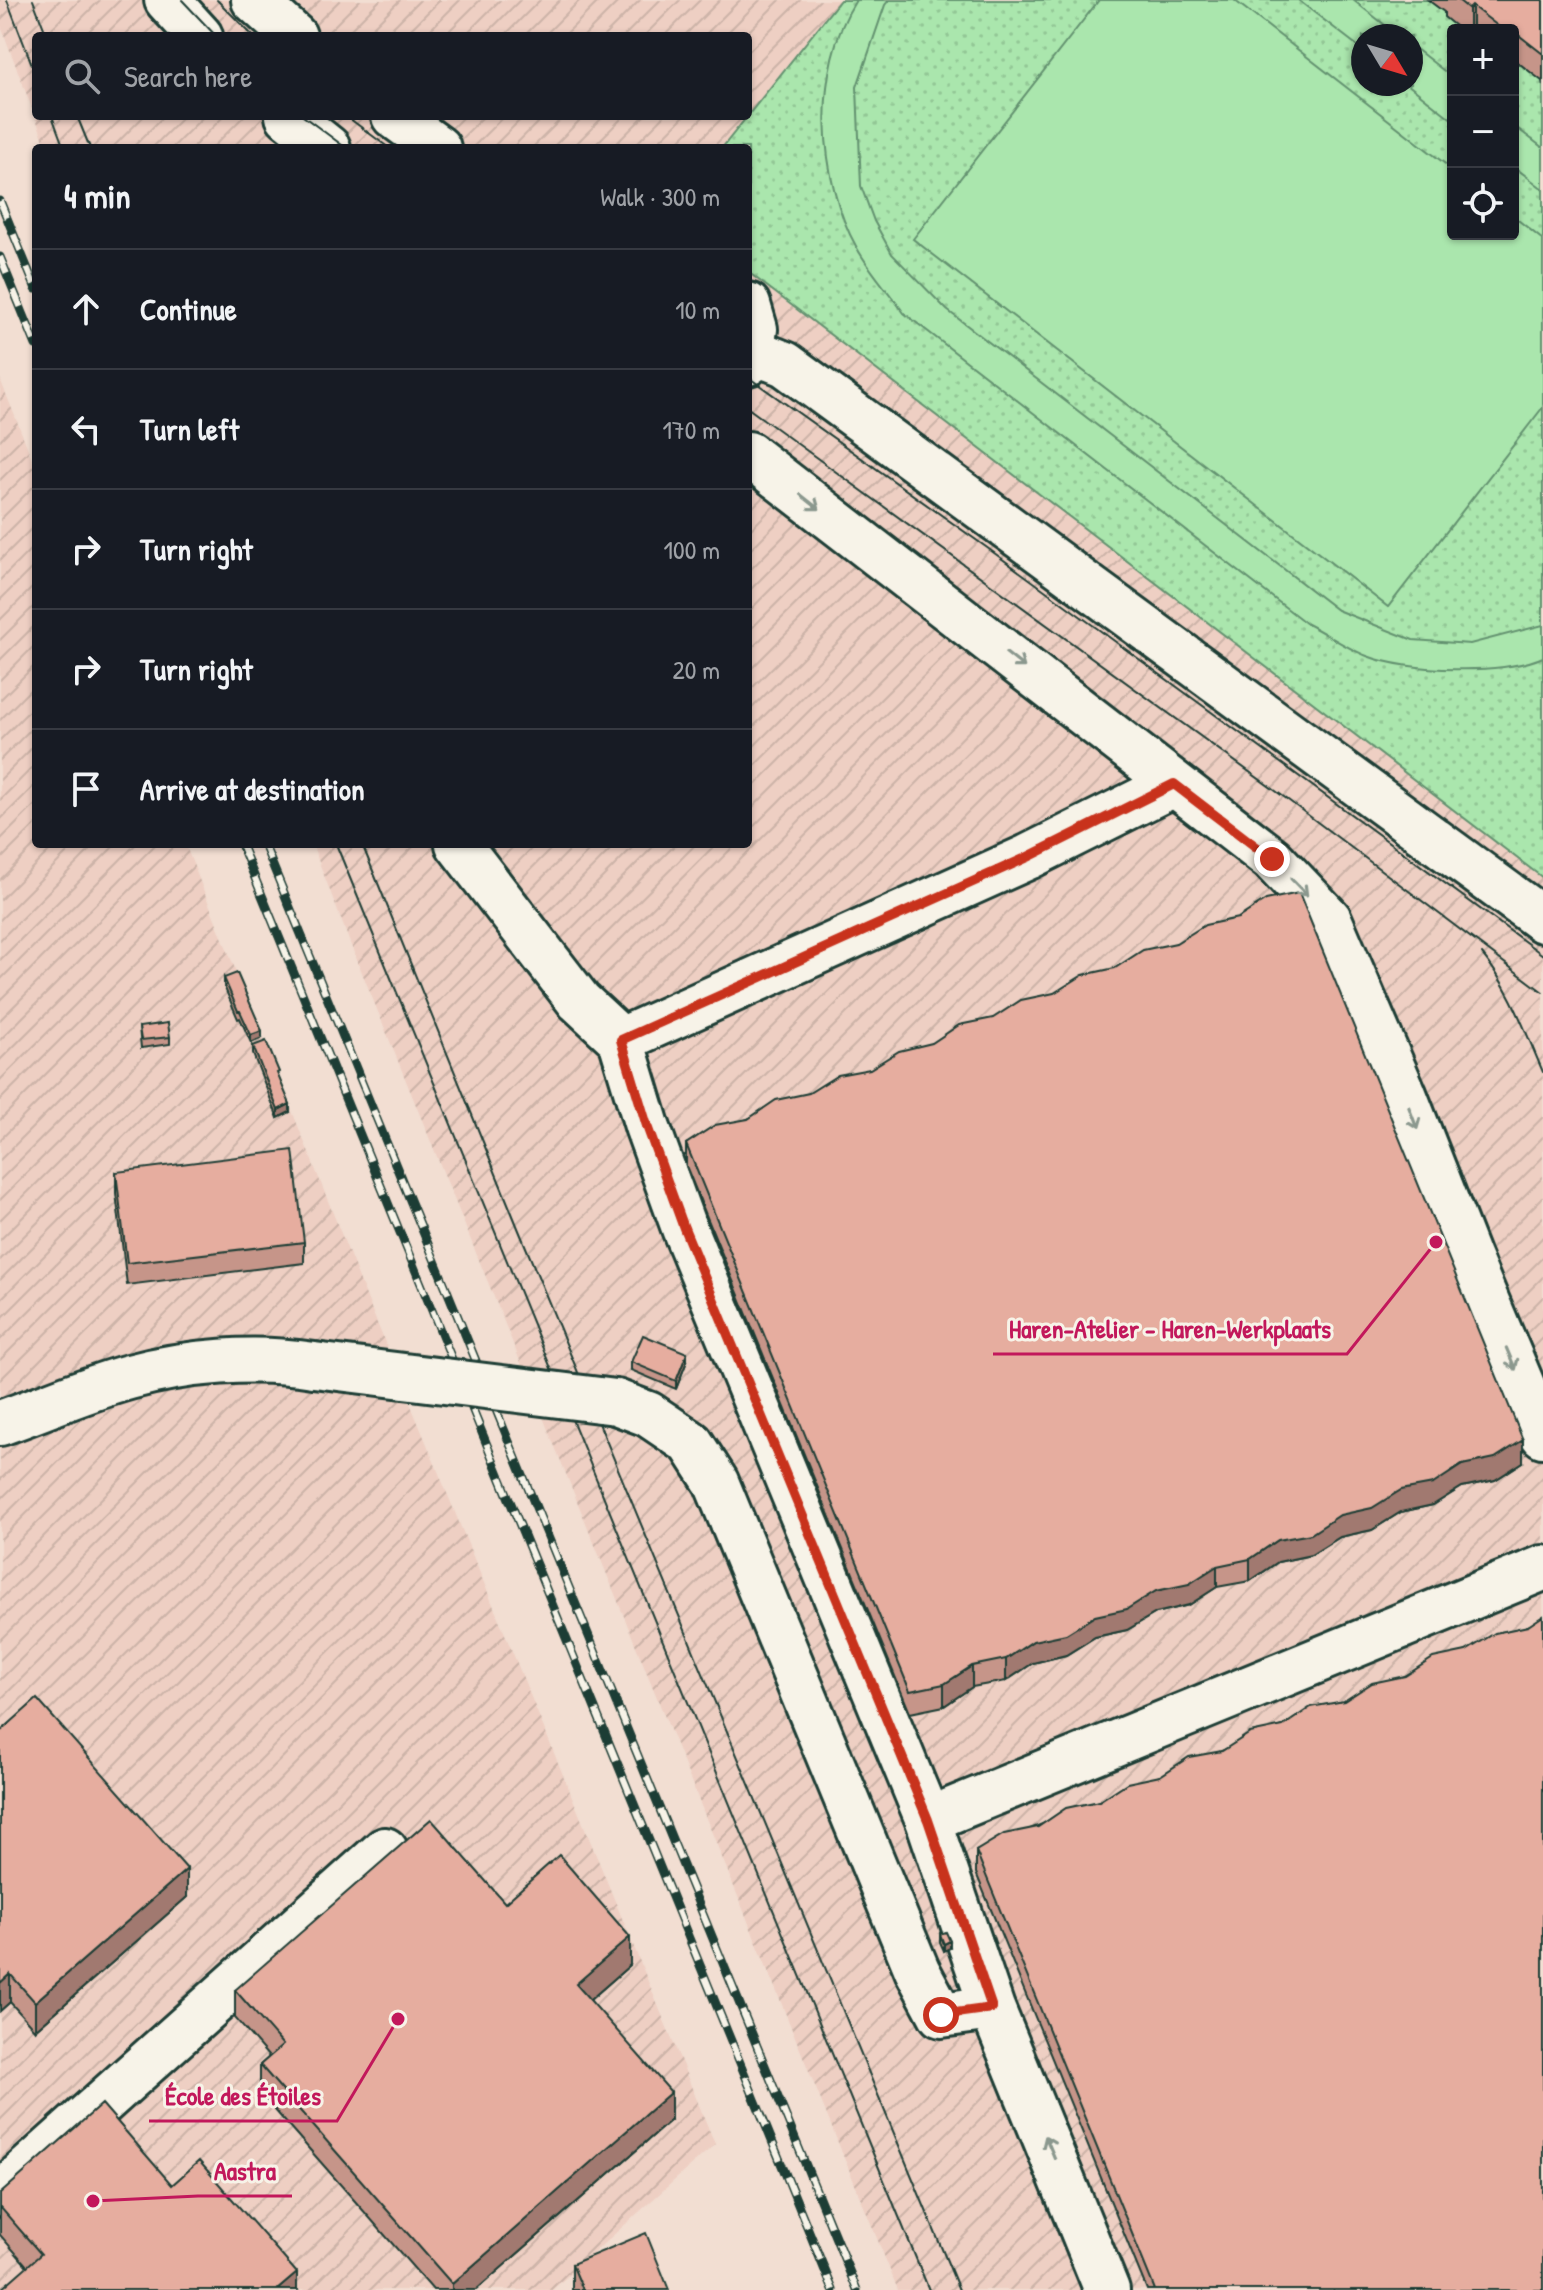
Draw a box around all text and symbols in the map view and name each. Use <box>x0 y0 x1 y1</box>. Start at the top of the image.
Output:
north arrow <box>1351 24 1423 96</box>
map controls <box>1447 24 1519 240</box>
button: + <box>1447 24 1519 96</box>
search box <box>32 32 752 120</box>
icon: search <box>60 54 104 98</box>
text: Search here <box>124 56 252 96</box>
button: − <box>1447 96 1519 168</box>
button: locate <box>1447 168 1519 240</box>
text: 4 min <box>64 173 131 219</box>
text: Walk · 300 m <box>600 179 720 214</box>
icon: ahead <box>64 287 108 331</box>
text: Continue <box>140 289 237 329</box>
text: 10 m <box>675 292 720 327</box>
icon: left <box>64 407 108 451</box>
text: Turn left <box>140 409 239 449</box>
text: 170 m <box>662 412 720 447</box>
one-way arrow <box>798 493 820 510</box>
icon: right <box>64 527 108 571</box>
text: Turn right <box>140 529 253 569</box>
text: 100 m <box>664 532 720 567</box>
icon: right <box>64 647 108 691</box>
text: Turn right <box>140 649 253 689</box>
text: 20 m <box>673 652 720 687</box>
one-way arrow <box>1004 652 1025 669</box>
icon: arrive <box>64 767 108 811</box>
text: Arrive at destination <box>140 769 365 809</box>
route end <box>1254 841 1290 877</box>
one-way arrow <box>1289 877 1308 896</box>
one-way arrow <box>1407 1105 1421 1130</box>
callout: Haren-Atelier - Haren-Werkplaats <box>993 1304 1347 1354</box>
text: Haren-Atelier - Haren-Werkplaats <box>1009 1311 1331 1347</box>
one-way arrow <box>1504 1346 1519 1371</box>
route start <box>923 1997 959 2033</box>
callout: École des Étoiles <box>149 2071 337 2121</box>
text: École des Étoiles <box>165 2078 321 2113</box>
one-way arrow <box>1041 2135 1056 2160</box>
callout: Aastra <box>198 2146 292 2196</box>
text: Aastra <box>214 2153 277 2188</box>

